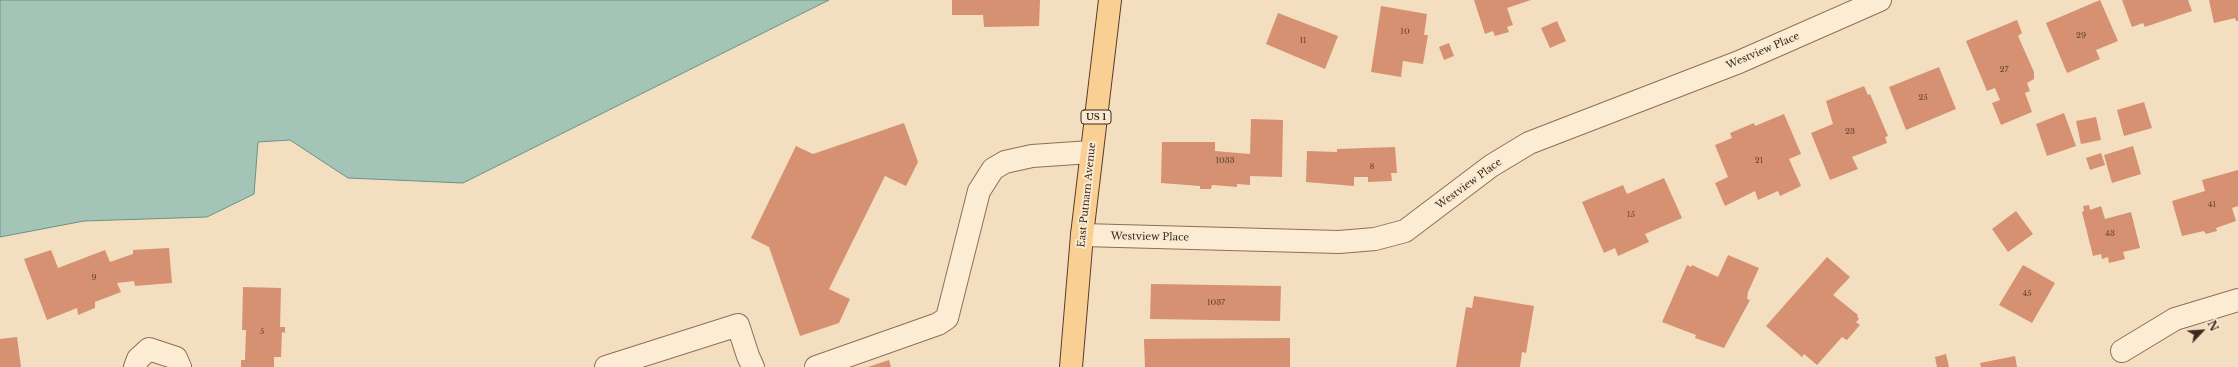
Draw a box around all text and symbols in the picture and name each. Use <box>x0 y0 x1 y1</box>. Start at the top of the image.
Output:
house number: 10 <box>1400 27 1410 37</box>
street label: Westview Place <box>1725 30 1801 72</box>
house number: 29 <box>2076 31 2086 41</box>
house number: 11 <box>1299 36 1307 46</box>
house number: 27 <box>2000 65 2008 75</box>
house number: 25 <box>1918 93 1928 103</box>
road number: US 1 <box>1081 110 1111 124</box>
house number: 23 <box>1845 127 1855 137</box>
street label: East Putnam Avenue <box>1076 142 1098 248</box>
house number: 1033 <box>1215 156 1235 166</box>
street label: Westview Place <box>1434 156 1504 212</box>
house number: 21 <box>1755 156 1763 166</box>
house number: 8 <box>1370 162 1374 172</box>
house number: 41 <box>2208 200 2216 210</box>
house number: 15 <box>1627 210 1635 220</box>
house number: 43 <box>2105 229 2115 239</box>
street label: Westview Place <box>1111 230 1189 244</box>
house number: 9 <box>91 273 97 283</box>
house number: 45 <box>2022 289 2032 299</box>
house number: 1037 <box>1207 298 1225 308</box>
north arrow <box>2182 311 2222 351</box>
text: N <box>2204 318 2221 334</box>
house number: 5 <box>260 327 264 337</box>

